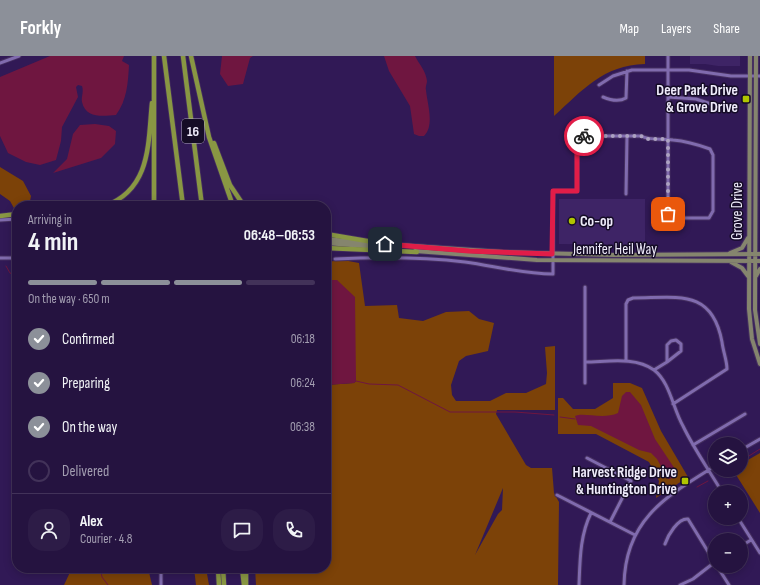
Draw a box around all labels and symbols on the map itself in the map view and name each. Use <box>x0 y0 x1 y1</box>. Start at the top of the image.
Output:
place label: Deer Park Drive & Grove Drive <box>656 81 738 117</box>
marker: Deer Park Drive & Grove Drive <box>741 94 751 104</box>
courier <box>564 116 604 156</box>
road number: 16 <box>182 119 204 143</box>
street label: Grove Drive <box>728 182 747 240</box>
pin <box>651 197 685 231</box>
place label: Co-op <box>580 212 613 231</box>
marker: Co-op <box>567 216 577 226</box>
pin <box>368 227 402 261</box>
street label: Jennifer Heil Way <box>572 240 657 259</box>
place label: Harvest Ridge Drive & Huntington Drive <box>573 463 677 499</box>
marker: Harvest Ridge Drive & Huntington Drive <box>680 476 690 486</box>

